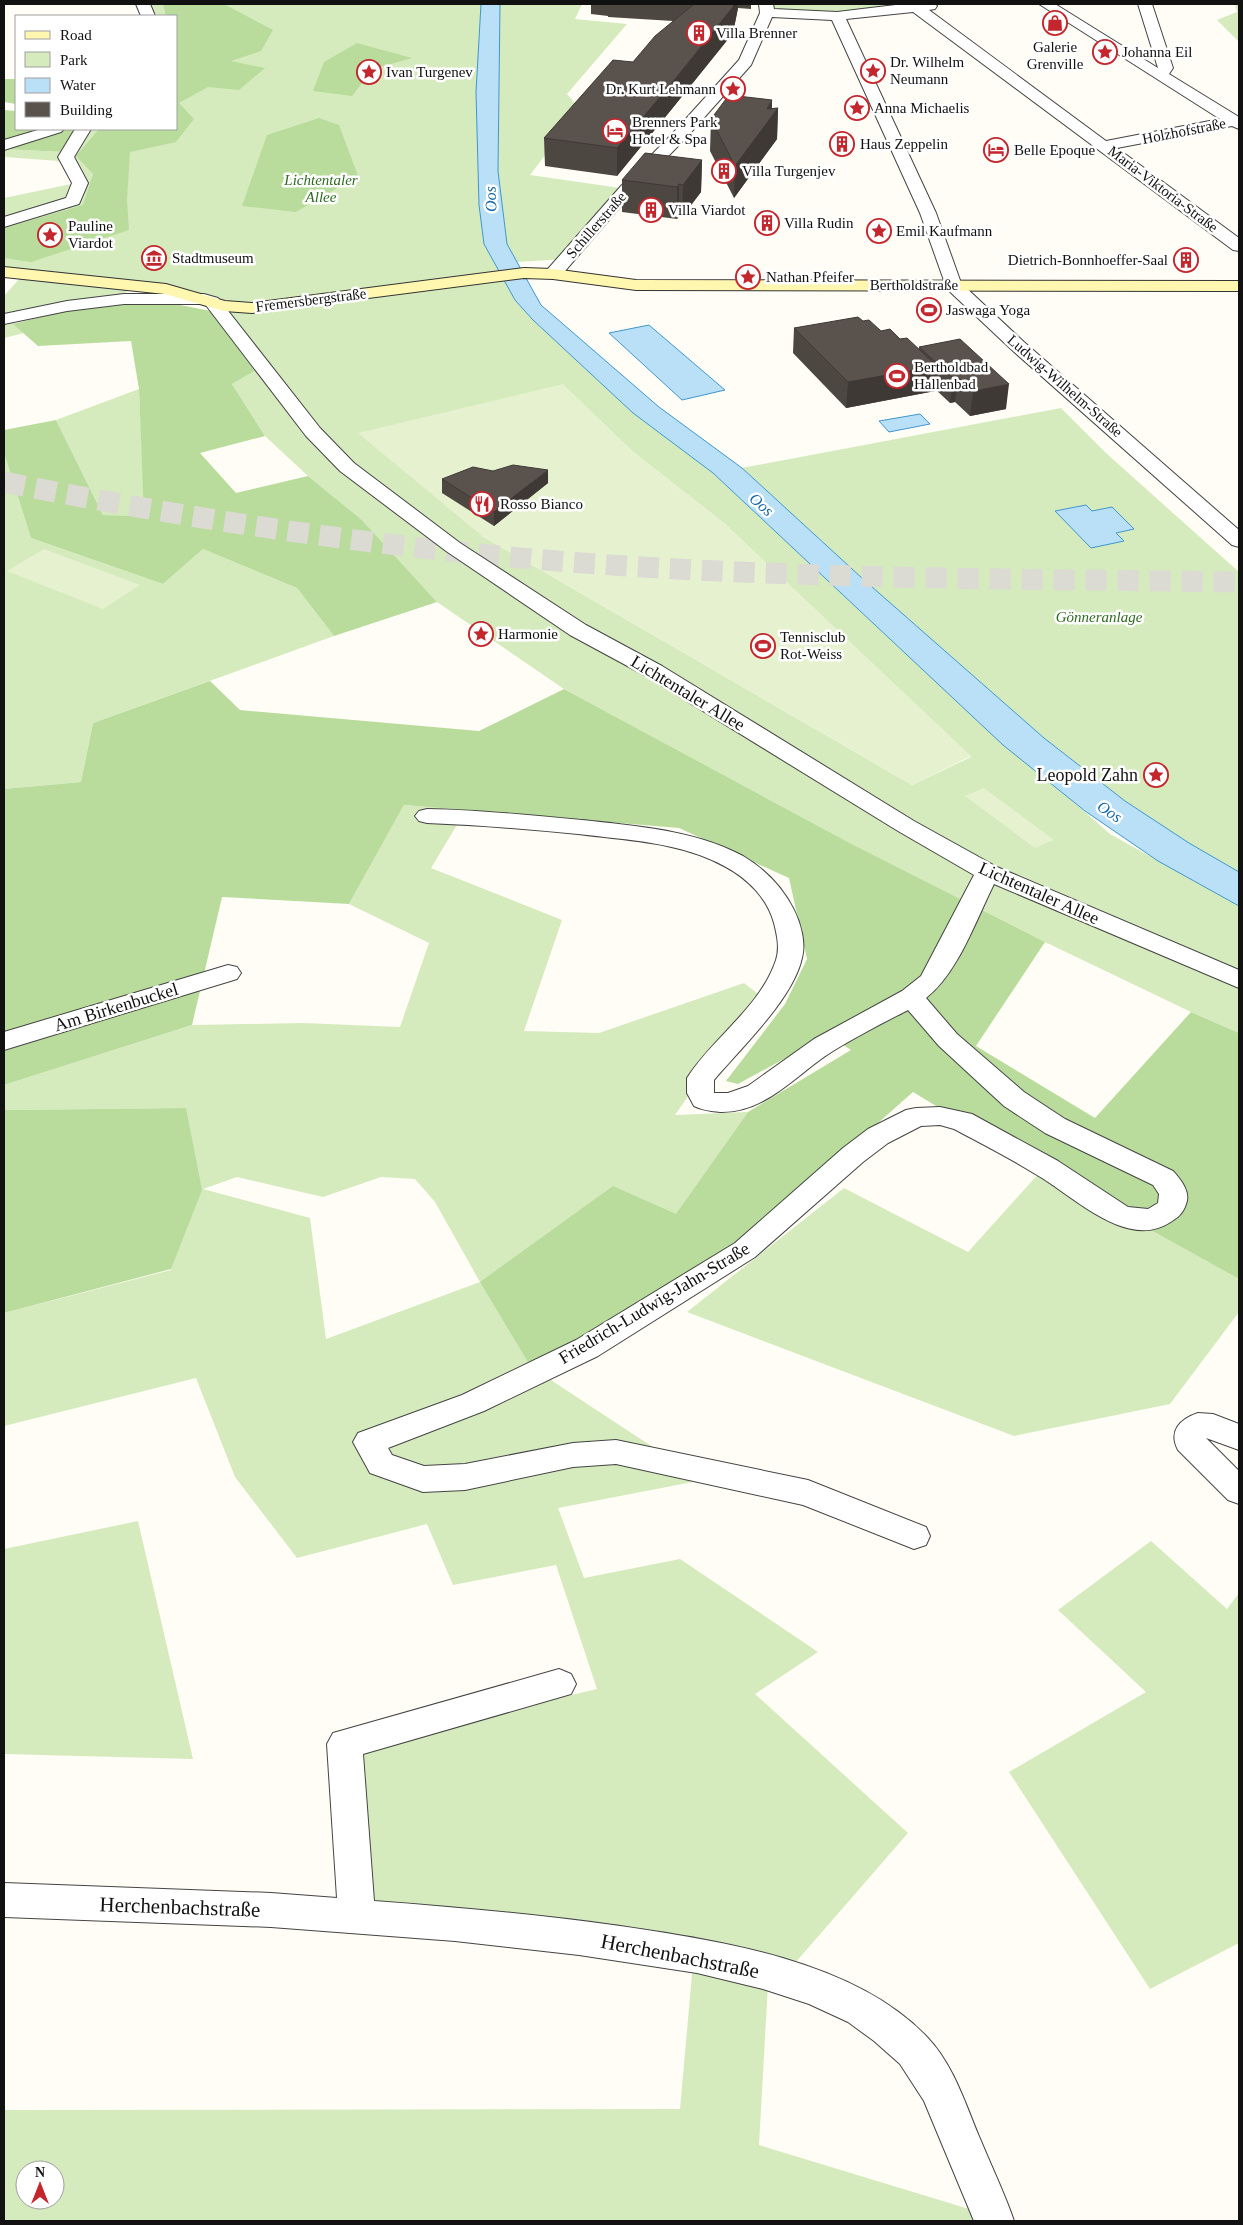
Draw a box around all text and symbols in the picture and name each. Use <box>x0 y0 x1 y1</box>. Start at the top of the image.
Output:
shop icon: Galerie Grenville <box>1042 10 1068 36</box>
legend <box>15 15 178 130</box>
building icon: Villa Brenner <box>686 20 712 46</box>
place label: Villa Brenner <box>716 25 797 41</box>
text: Road <box>60 27 92 43</box>
place label: Galerie Grenville <box>1027 39 1084 72</box>
place icon: Johanna Eil <box>1092 39 1118 65</box>
place label: Johanna Eil <box>1122 44 1192 60</box>
text: Park <box>60 52 88 68</box>
place label: Dr. Wilhelm Neumann <box>890 54 964 87</box>
place icon: Dr. Wilhelm Neumann <box>860 58 886 84</box>
place icon: Ivan Turgenev <box>356 59 382 85</box>
place label: Ivan Turgenev <box>386 64 473 80</box>
place icon: Dr. Kurt Lehmann <box>720 76 746 102</box>
text: Water <box>60 77 95 93</box>
place label: Dr. Kurt Lehmann <box>606 81 717 97</box>
place icon: Anna Michaelis <box>844 95 870 121</box>
place label: Anna Michaelis <box>874 100 970 116</box>
text: Building <box>60 102 113 118</box>
place label: Brenners Park Hotel & Spa <box>632 114 718 147</box>
street label: Holzhofstraße <box>1141 115 1228 147</box>
hotel icon: Brenners Park Hotel & Spa <box>602 118 628 144</box>
building icon: Haus Zeppelin <box>829 131 855 157</box>
place label: Haus Zeppelin <box>860 136 948 152</box>
hotel icon: Belle Epoque <box>983 137 1009 163</box>
place label: Belle Epoque <box>1014 142 1096 158</box>
street label: Maria-Viktoria-Straße <box>1105 143 1221 236</box>
building icon: Villa Turgenjev <box>711 158 737 184</box>
place label: Villa Turgenjev <box>742 163 836 179</box>
park label: Lichtentaler Allee <box>283 172 358 205</box>
water label: Oos <box>482 186 499 212</box>
street label: Schillerstraße <box>563 188 629 261</box>
building icon: Villa Viardot <box>638 197 664 223</box>
place label: Villa Viardot <box>668 202 746 218</box>
building icon: Villa Rudin <box>754 210 780 236</box>
place label: Villa Rudin <box>784 215 854 231</box>
place label: Pauline Viardot <box>68 218 114 251</box>
place icon: Emil Kaufmann <box>866 218 892 244</box>
place icon: Pauline Viardot <box>37 222 63 248</box>
place label: Emil Kaufmann <box>896 223 993 239</box>
museum icon: Stadtmuseum <box>141 245 167 271</box>
building icon: Dietrich-Bonnhoeffer-Saal <box>1173 247 1199 273</box>
place label: Stadtmuseum <box>172 250 254 266</box>
place label: Dietrich-Bonnhoeffer-Saal <box>1008 252 1168 268</box>
place icon: Nathan Pfeifer <box>735 264 761 290</box>
place label: Nathan Pfeifer <box>766 269 854 285</box>
street label: Bertholdstraße <box>870 277 958 293</box>
street label: Fremersbergstraße <box>255 285 368 315</box>
sports icon: Jaswaga Yoga <box>916 297 942 323</box>
place label: Jaswaga Yoga <box>946 302 1031 318</box>
street label: Ludwig-Wilhelm-Straße <box>1004 332 1126 440</box>
place label: Bertholdbad Hallenbad <box>914 359 989 392</box>
sports icon: Bertholdbad Hallenbad <box>884 363 910 389</box>
water label: Oos <box>746 490 777 519</box>
restaurant icon: Rosso Bianco <box>469 491 495 517</box>
place label: Rosso Bianco <box>500 496 583 512</box>
park label: Gönneranlage <box>1056 609 1143 625</box>
place icon: Harmonie <box>468 621 494 647</box>
place label: Harmonie <box>498 626 558 642</box>
place label: Tennisclub Rot-Weiss <box>780 629 846 662</box>
sports icon: Tennisclub Rot-Weiss <box>750 633 776 659</box>
street label: Lichtentaler Allee <box>627 651 749 735</box>
place icon: Leopold Zahn <box>1143 762 1169 788</box>
place label: Leopold Zahn <box>1037 765 1138 785</box>
water label: Oos <box>1094 797 1125 826</box>
street label: Lichtentaler Allee <box>976 858 1102 928</box>
street label: Am Birkenbuckel <box>52 979 180 1035</box>
street label: Friedrich-Ludwig-Jahn-Straße <box>555 1238 753 1368</box>
street label: Herchenbachstraße <box>99 1892 261 1922</box>
street label: Herchenbachstraße <box>599 1929 761 1983</box>
north arrow <box>15 2160 65 2210</box>
text: N <box>35 2165 45 2180</box>

